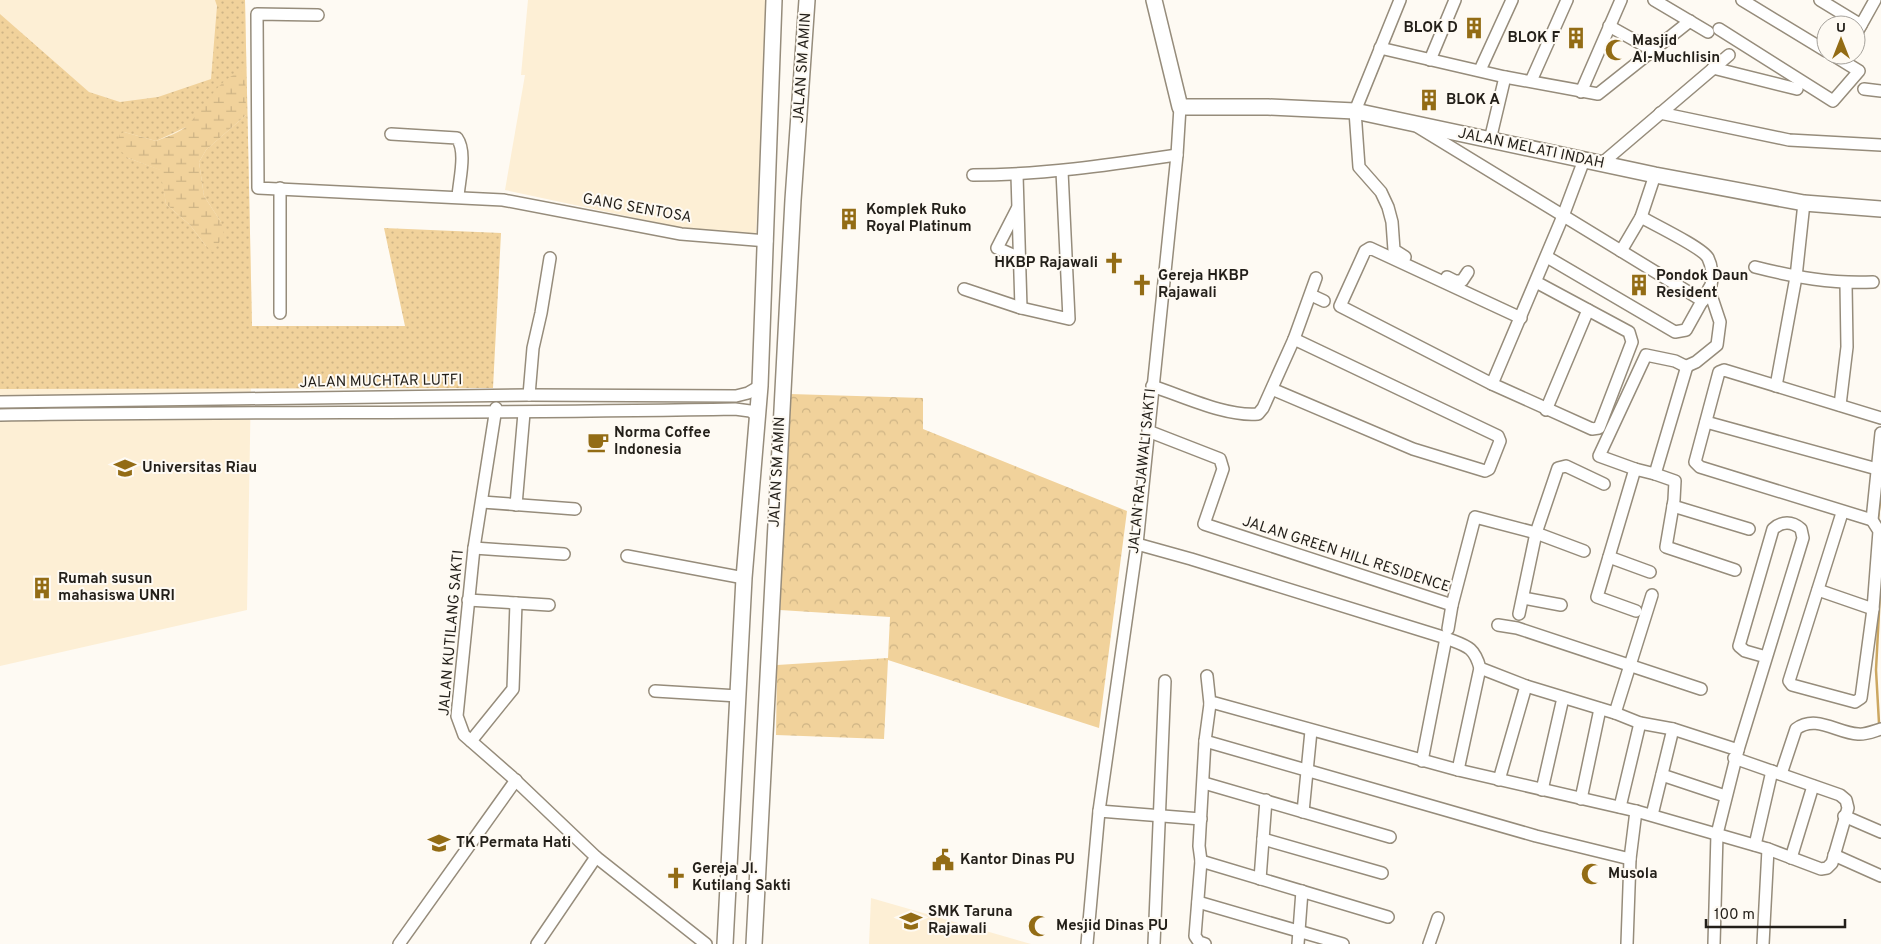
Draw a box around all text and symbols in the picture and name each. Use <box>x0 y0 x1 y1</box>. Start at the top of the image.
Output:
street label: JALAN SM AMIN <box>790 12 816 124</box>
building icon: BLOK D <box>1461 15 1487 41</box>
north arrow <box>1816 15 1866 65</box>
place label: BLOK D <box>1403 19 1458 38</box>
text: U <box>1836 20 1846 37</box>
building icon: BLOK F <box>1563 25 1589 51</box>
place label: BLOK F <box>1507 29 1560 48</box>
place label: Masjid Al-Muchlisin <box>1632 32 1720 68</box>
mosque icon: Masjid Al-Muchlisin <box>1603 37 1629 63</box>
building icon: BLOK A <box>1416 87 1442 113</box>
place label: BLOK A <box>1446 91 1500 110</box>
street label: JALAN MELATI INDAH <box>1456 124 1606 174</box>
street label: GANG SENTOSA <box>581 190 693 228</box>
place label: Komplek Ruko Royal Platinum <box>866 201 972 237</box>
building icon: Komplek Ruko Royal Platinum <box>836 206 862 232</box>
church icon: HKBP Rajawali <box>1101 250 1127 276</box>
place label: HKBP Rajawali <box>994 254 1098 273</box>
place label: Gereja HKBP Rajawali <box>1158 267 1249 303</box>
place label: Pondok Daun Resident <box>1656 267 1749 303</box>
church icon: Gereja HKBP Rajawali <box>1129 272 1155 298</box>
building icon: Pondok Daun Resident <box>1626 272 1652 298</box>
street label: JALAN MUCHTAR LUTFI <box>299 371 463 393</box>
street label: JALAN RAJAWALI SAKTI <box>1125 387 1161 555</box>
street label: JALAN SM AMIN <box>766 416 790 528</box>
place label: Norma Coffee Indonesia <box>614 424 711 460</box>
cafe icon: Norma Coffee Indonesia <box>585 429 611 455</box>
school or university icon: Universitas Riau <box>112 455 138 481</box>
place label: Universitas Riau <box>142 459 257 478</box>
street label: JALAN GREEN HILL RESIDENCE <box>1240 512 1452 598</box>
street label: JALAN KUTILANG SAKTI <box>435 549 469 717</box>
place label: Rumah susun mahasiswa UNRI <box>58 570 175 606</box>
building icon: Rumah susun mahasiswa UNRI <box>29 575 55 601</box>
school or university icon: TK Permata Hati <box>426 830 452 856</box>
place label: TK Permata Hati <box>456 834 571 853</box>
public building icon: Kantor Dinas PU <box>930 847 956 873</box>
place label: Kantor Dinas PU <box>960 851 1075 870</box>
place label: Gereja Jl. Kutilang Sakti <box>692 860 791 896</box>
mosque icon: Musola <box>1579 861 1605 887</box>
church icon: Gereja Jl. Kutilang Sakti <box>663 865 689 891</box>
place label: Musola <box>1608 865 1658 884</box>
scale bar <box>1706 896 1845 928</box>
place label: SMK Taruna Rajawali <box>928 903 1013 939</box>
text: 100 m <box>1714 906 1755 925</box>
school or university icon: SMK Taruna Rajawali <box>898 908 924 934</box>
mosque icon: Mesjid Dinas PU <box>1026 913 1052 939</box>
place label: Mesjid Dinas PU <box>1056 917 1168 936</box>

